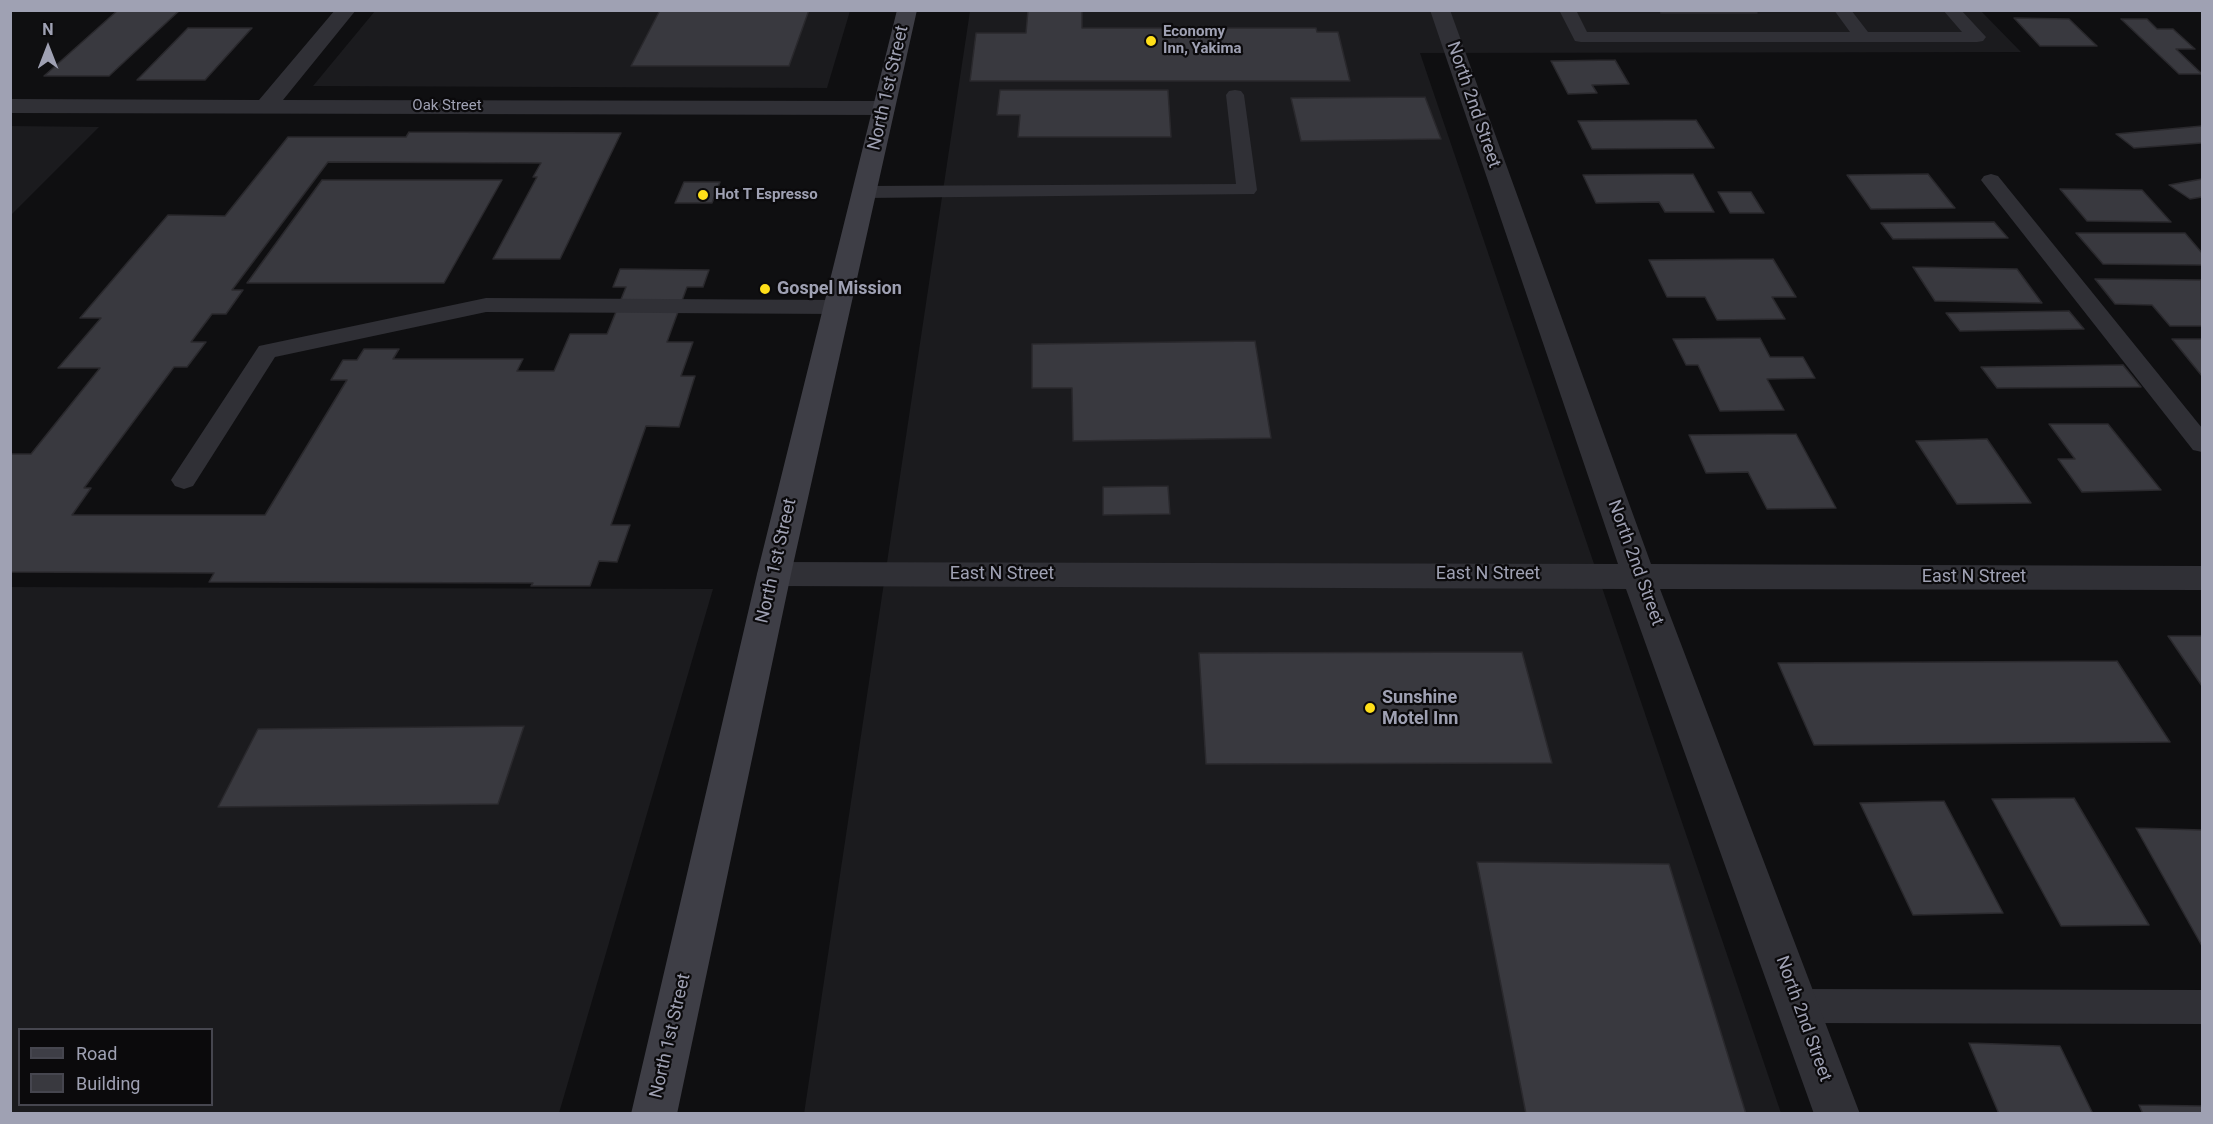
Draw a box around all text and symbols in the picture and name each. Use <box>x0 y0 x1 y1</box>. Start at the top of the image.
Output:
north arrow <box>18 18 78 78</box>
text: N <box>42 20 54 39</box>
place label: Economy Inn, Yakima <box>1163 23 1241 58</box>
street label: North 1st Street <box>864 24 914 152</box>
marker: Economy Inn, Yakima <box>1144 34 1158 48</box>
street label: North 2nd Street <box>1441 39 1505 171</box>
street label: Oak Street <box>412 97 482 115</box>
place label: Hot T Espresso <box>715 186 818 204</box>
marker: Hot T Espresso <box>696 188 710 202</box>
place label: Gospel Mission <box>777 278 902 300</box>
marker: Gospel Mission <box>758 282 772 296</box>
street label: North 1st Street <box>752 497 802 625</box>
street label: North 2nd Street <box>1602 497 1668 629</box>
street label: East N Street <box>950 563 1054 585</box>
street label: East N Street <box>1436 563 1540 585</box>
street label: East N Street <box>1922 566 2026 588</box>
place label: Sunshine Motel Inn <box>1382 687 1458 730</box>
marker: Sunshine Motel Inn <box>1363 701 1377 715</box>
street label: North 2nd Street <box>1770 953 1836 1085</box>
street label: North 1st Street <box>646 972 696 1100</box>
legend <box>18 1028 213 1106</box>
text: Road <box>76 1043 117 1064</box>
text: Building <box>76 1073 140 1094</box>

